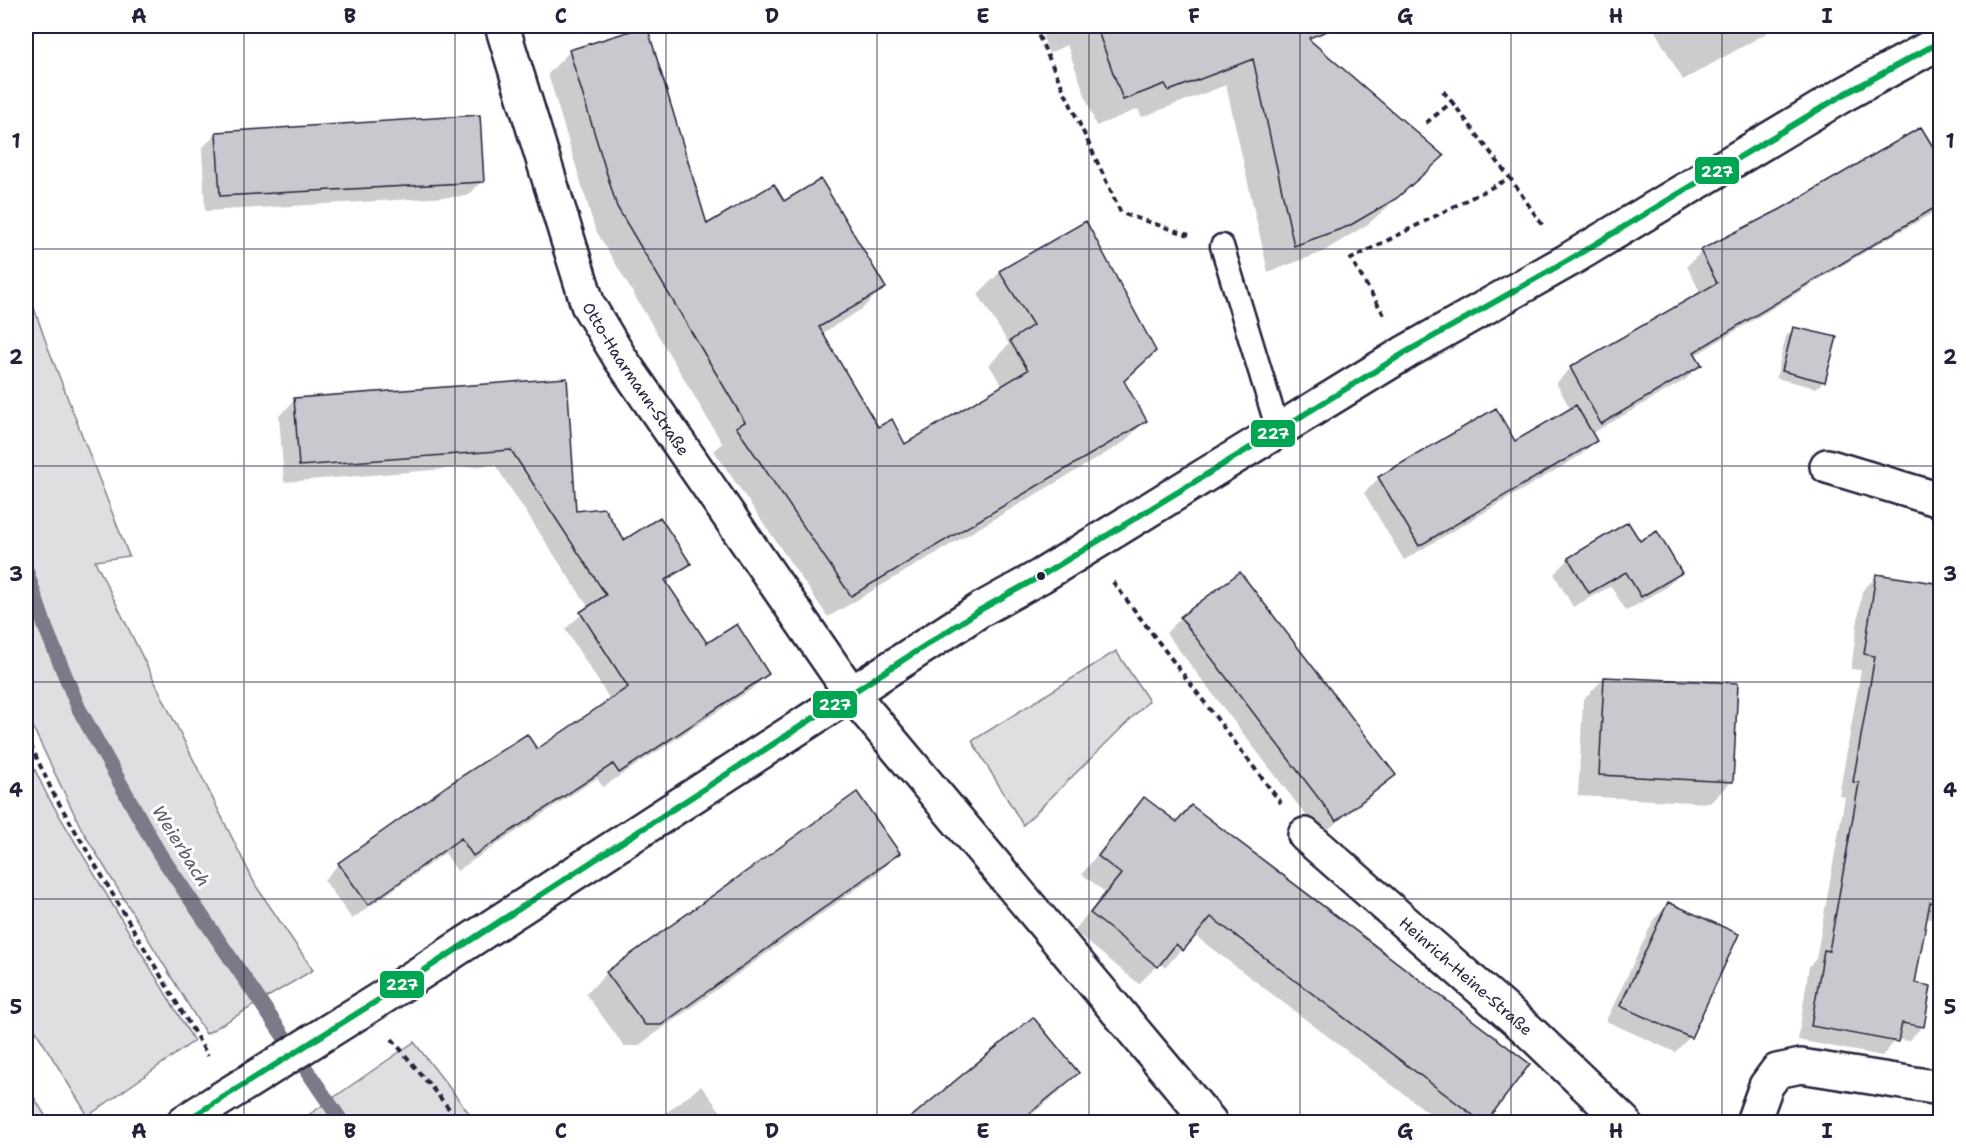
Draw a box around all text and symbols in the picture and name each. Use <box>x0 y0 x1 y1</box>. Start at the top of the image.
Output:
text: A <box>131 3 147 29</box>
text: B <box>344 3 356 29</box>
text: C <box>555 3 567 29</box>
text: D <box>765 3 779 29</box>
text: E <box>976 3 990 29</box>
text: F <box>1188 3 1200 29</box>
text: G <box>1397 3 1413 29</box>
text: H <box>1609 3 1623 29</box>
text: I <box>1821 3 1833 29</box>
text: 1 <box>11 128 21 154</box>
text: 1 <box>1945 128 1955 154</box>
line badge: 227 <box>1694 156 1740 185</box>
text: 227 <box>1701 161 1733 182</box>
street label: Otto-Haarmann-Straße <box>578 298 695 460</box>
text: 2 <box>9 344 23 370</box>
text: 2 <box>1943 344 1957 370</box>
line badge: 227 <box>1250 419 1296 448</box>
text: 227 <box>1257 423 1289 444</box>
text: 3 <box>9 561 23 587</box>
text: 3 <box>1943 561 1957 587</box>
unlabelled marker <box>1035 570 1047 582</box>
line badge: 227 <box>812 690 858 719</box>
text: 227 <box>819 694 851 715</box>
text: 4 <box>9 777 23 803</box>
text: 4 <box>1943 777 1957 803</box>
water label: Weierbach <box>147 801 215 891</box>
street label: Heinrich-Heine-Straße <box>1395 912 1537 1040</box>
line badge: 227 <box>379 970 425 999</box>
text: 227 <box>386 974 418 995</box>
text: 5 <box>10 994 22 1020</box>
text: 5 <box>1944 994 1956 1020</box>
text: A <box>131 1118 147 1144</box>
text: B <box>344 1118 356 1144</box>
text: C <box>555 1118 567 1144</box>
text: D <box>765 1118 779 1144</box>
text: E <box>976 1118 990 1144</box>
text: F <box>1188 1118 1200 1144</box>
text: G <box>1397 1118 1413 1144</box>
text: H <box>1609 1118 1623 1144</box>
text: I <box>1821 1118 1833 1144</box>

